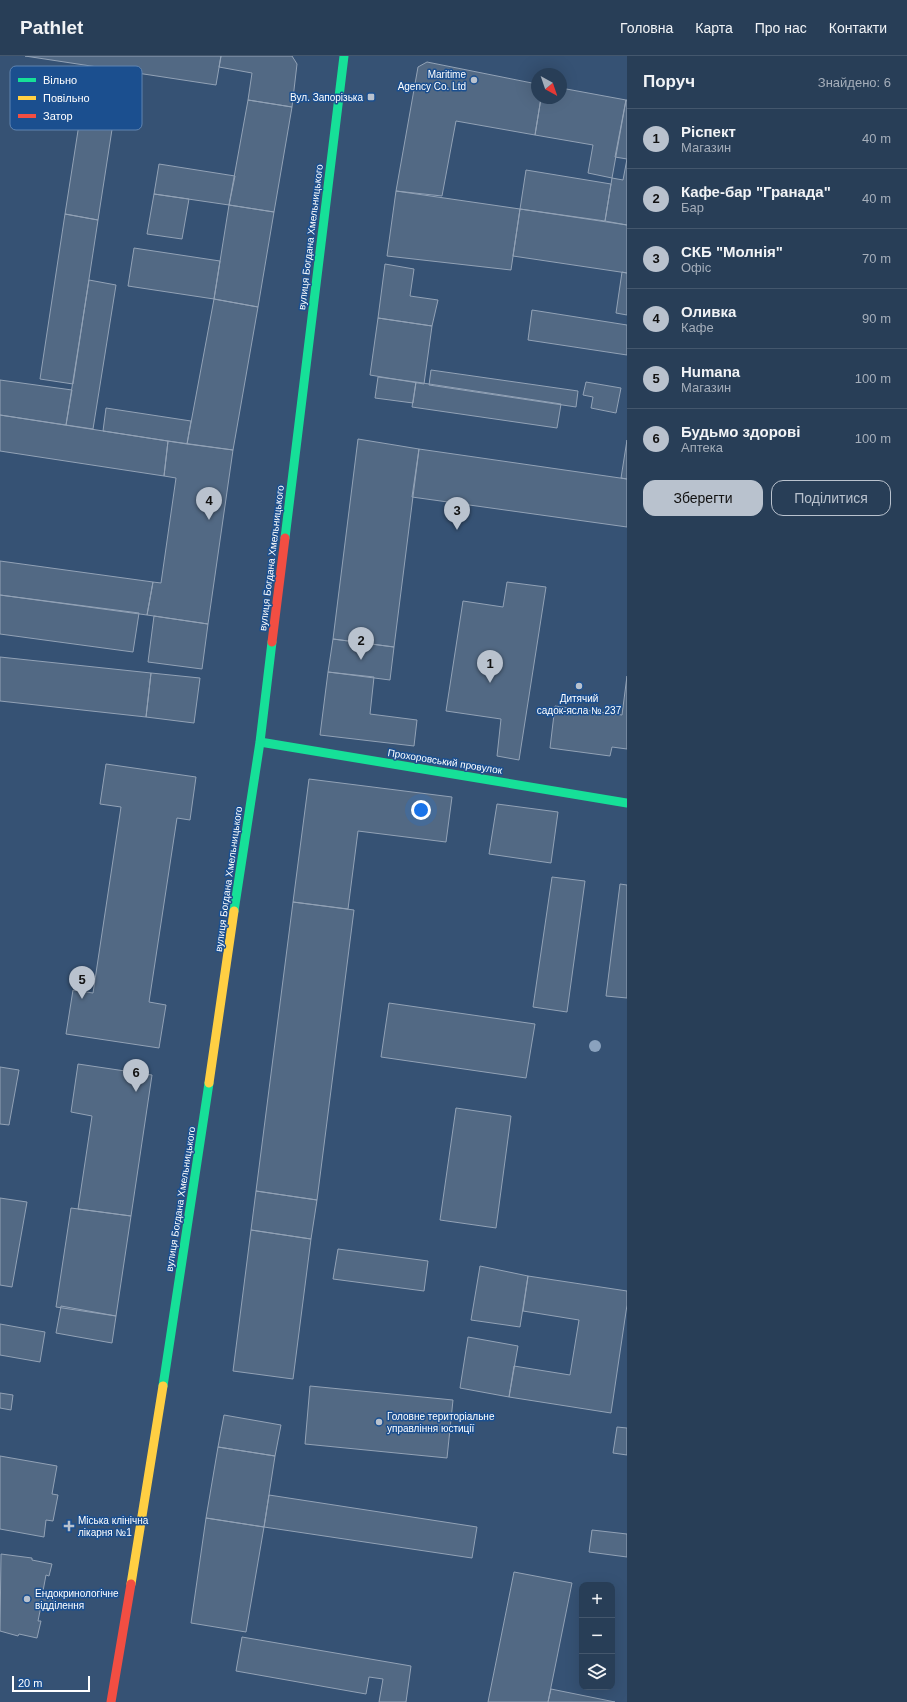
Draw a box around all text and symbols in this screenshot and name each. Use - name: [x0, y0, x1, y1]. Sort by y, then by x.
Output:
- text: Pathlet: [20, 17, 83, 38]
- text: Головна: [620, 20, 673, 36]
- text: Карта: [695, 20, 733, 36]
- text: Про нас: [755, 20, 807, 36]
- text: Контакти: [829, 20, 887, 36]
- legend: [10, 66, 142, 130]
- north arrow: [531, 68, 567, 104]
- place label: Maritime Agency Co. Ltd: [398, 69, 466, 92]
- text: Поруч: [643, 72, 695, 91]
- text: Вільно: [43, 74, 77, 86]
- marker: Maritime Agency Co. Ltd: [469, 75, 479, 85]
- text: Знайдено: 6: [818, 75, 891, 90]
- text: Повільно: [43, 92, 90, 104]
- place label: Вул. Запорізька: [290, 92, 363, 103]
- marker: Вул. Запорізька: [366, 92, 376, 102]
- text: Затор: [43, 110, 73, 122]
- text: Ріспект: [681, 123, 736, 140]
- text: 1: [652, 131, 660, 146]
- text: 40 m: [862, 131, 891, 146]
- text: Магазин: [681, 140, 731, 155]
- street label: вулиця Богдана Хмельницького: [296, 163, 325, 311]
- text: Кафе-бар "Гранада": [681, 183, 831, 200]
- text: 2: [652, 191, 660, 206]
- text: 40 m: [862, 191, 891, 206]
- text: Бар: [681, 200, 704, 215]
- text: СКБ "Молнія": [681, 243, 783, 260]
- text: 3: [652, 251, 660, 266]
- text: 70 m: [862, 251, 891, 266]
- text: Офіс: [681, 260, 711, 275]
- text: Оливка: [681, 303, 736, 320]
- text: 4: [652, 311, 660, 326]
- text: 90 m: [862, 311, 891, 326]
- text: Кафе: [681, 320, 714, 335]
- text: Humana: [681, 363, 740, 380]
- text: 5: [652, 371, 660, 386]
- text: 100 m: [855, 371, 891, 386]
- text: Магазин: [681, 380, 731, 395]
- text: Будьмо здорові: [681, 423, 800, 440]
- text: 6: [652, 431, 660, 446]
- text: 100 m: [855, 431, 891, 446]
- text: Аптека: [681, 440, 723, 455]
- button: Зберегти: [643, 480, 763, 516]
- button: Поділитися: [771, 480, 891, 516]
- street label: вулиця Богдана Хмельницького: [257, 484, 286, 632]
- pin: 4: [196, 487, 222, 520]
- pin: 3: [444, 497, 470, 530]
- pin: 2: [348, 627, 374, 660]
- pin: 1: [477, 650, 503, 683]
- marker: Дитячий садок-ясла № 237: [574, 681, 584, 691]
- place label: Дитячий садок-ясла № 237: [537, 693, 622, 716]
- street label: Прохоровський провулок: [387, 747, 504, 776]
- your location: [411, 800, 431, 820]
- street label: вулиця Богдана Хмельницького: [213, 805, 244, 952]
- pin: 5: [69, 966, 95, 999]
- pin: 6: [123, 1059, 149, 1092]
- street label: вулиця Богдана Хмельницького: [164, 1125, 197, 1272]
- place label: Головне територіальне управління юстиції: [387, 1411, 495, 1434]
- marker: Головне територіальне управління юстиції: [374, 1417, 384, 1427]
- place label: Міська клінічна лікарня №1: [78, 1515, 149, 1538]
- marker: Міська клінічна лікарня №1: [63, 1520, 75, 1532]
- map controls: [579, 1582, 615, 1690]
- button: +: [579, 1582, 615, 1618]
- place label: Ендокринологічне відділення: [35, 1588, 119, 1611]
- marker: Ендокринологічне відділення: [22, 1594, 32, 1604]
- button: −: [579, 1618, 615, 1654]
- button: layers: [579, 1654, 615, 1690]
- scale bar: [12, 1674, 90, 1693]
- text: 20 m: [18, 1677, 42, 1689]

